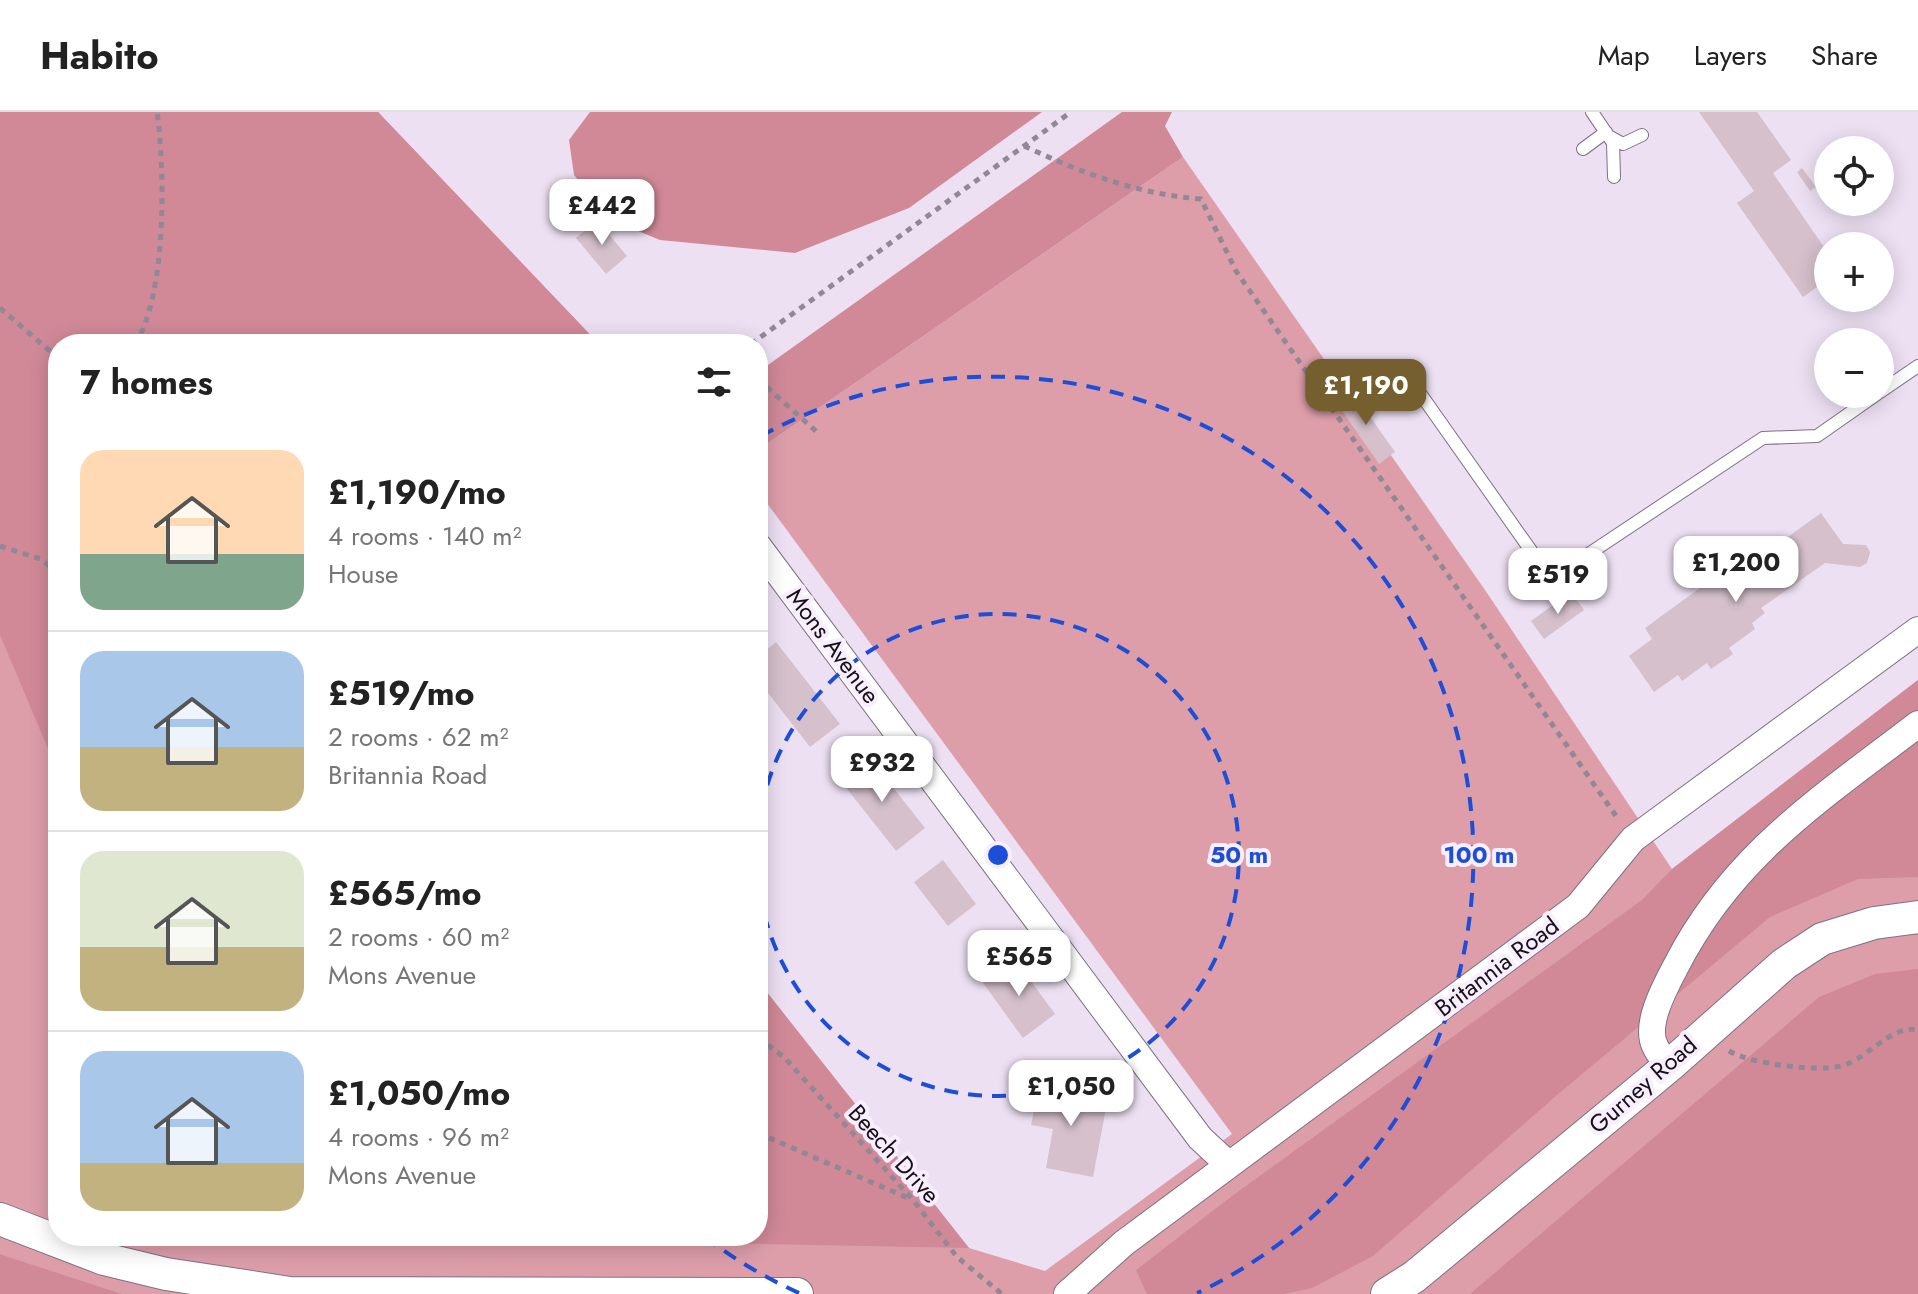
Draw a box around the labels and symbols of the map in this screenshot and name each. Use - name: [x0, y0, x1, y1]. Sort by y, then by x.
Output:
- pin: £442: [555, 179, 649, 247]
- pin: £1,190: [1301, 359, 1431, 427]
- pin: £1,200: [1671, 536, 1801, 604]
- pin: £519: [1511, 548, 1605, 616]
- street label: Mons Avenue: [778, 581, 889, 711]
- pin: £932: [835, 736, 929, 804]
- text: 50 m: [1210, 837, 1268, 872]
- text: 100 m: [1444, 837, 1514, 872]
- centre of rings: [984, 841, 1012, 869]
- street label: Britannia Road: [1427, 908, 1566, 1025]
- pin: £565: [972, 930, 1066, 998]
- street label: Gurney Road: [1581, 1028, 1705, 1142]
- pin: £1,050: [1006, 1060, 1136, 1128]
- street label: Beech Drive: [840, 1096, 948, 1211]

